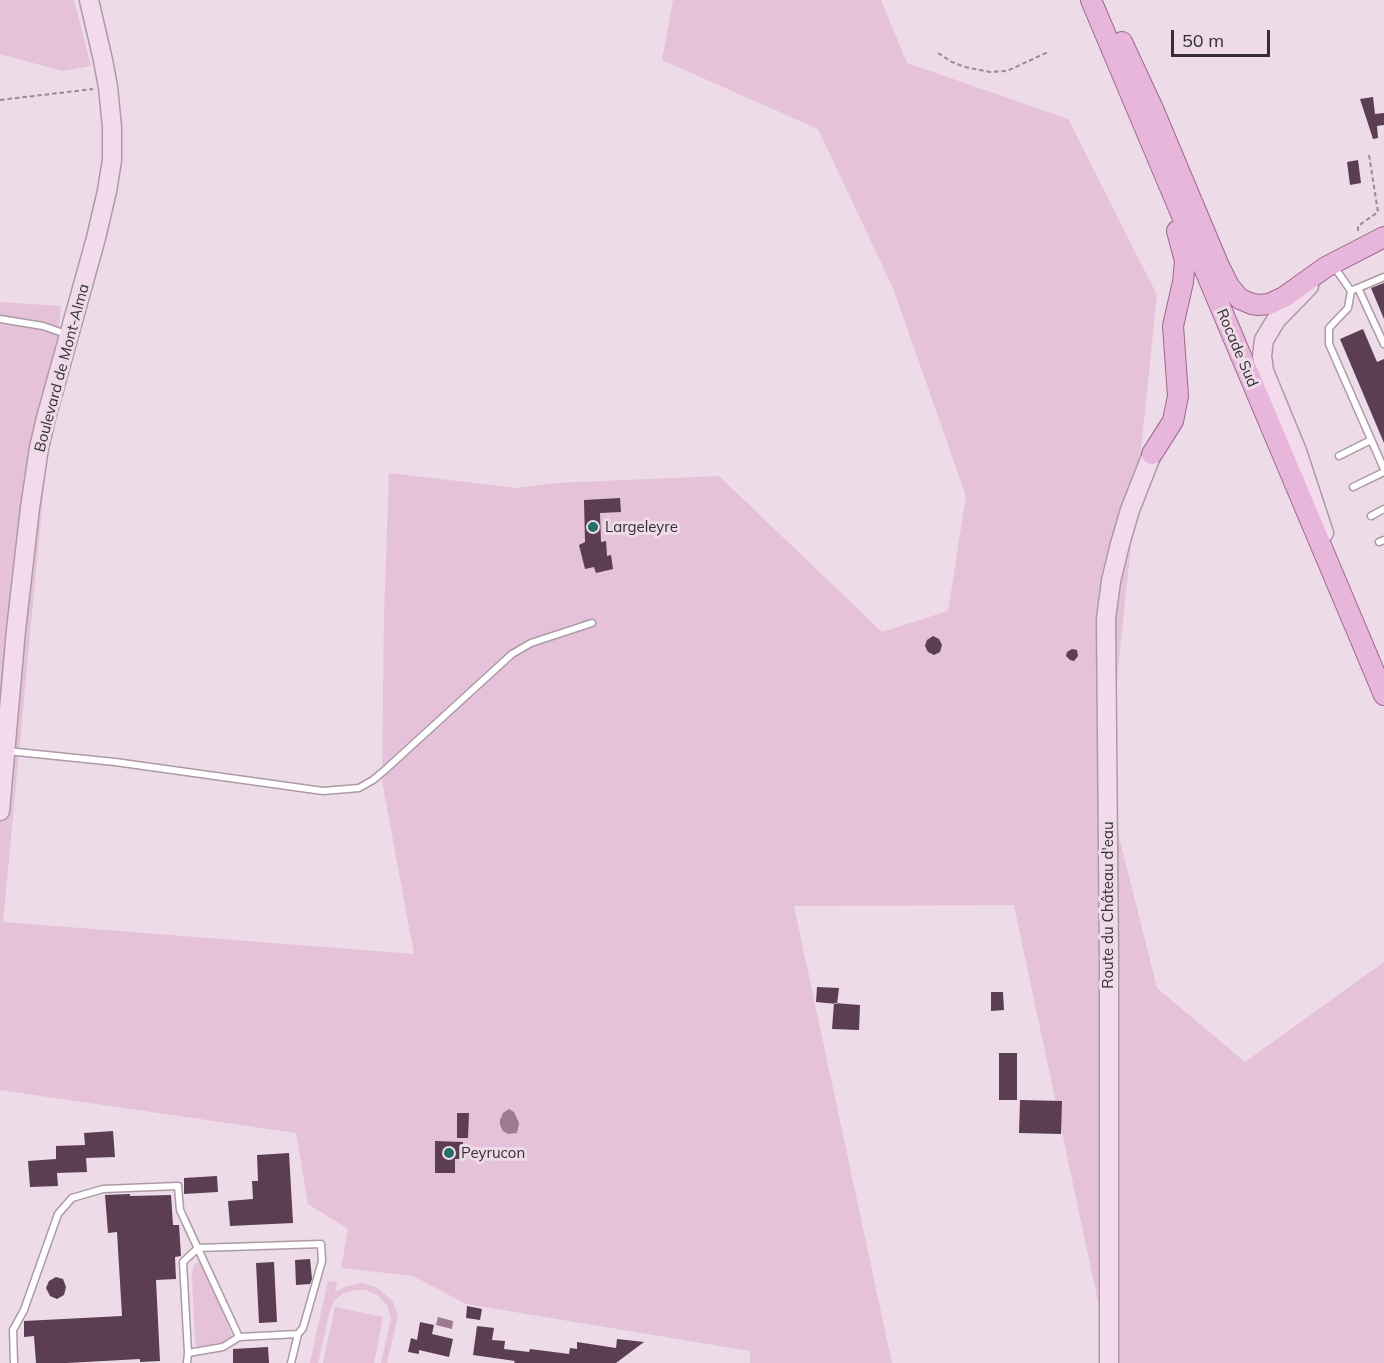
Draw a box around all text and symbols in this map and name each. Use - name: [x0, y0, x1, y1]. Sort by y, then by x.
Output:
- scale bar: [1174, 18, 1273, 56]
- text: 50 m: [1182, 29, 1224, 52]
- street label: Boulevard de Mont-Alma: [31, 282, 93, 454]
- street label: Rocade Sud: [1212, 306, 1262, 390]
- place label: Largeleyre: [605, 518, 678, 536]
- marker: Largeleyre: [586, 520, 600, 534]
- street label: Route du Château d'eau: [1099, 821, 1117, 989]
- place label: Peyrucon: [461, 1144, 525, 1162]
- marker: Peyrucon: [442, 1146, 456, 1160]

